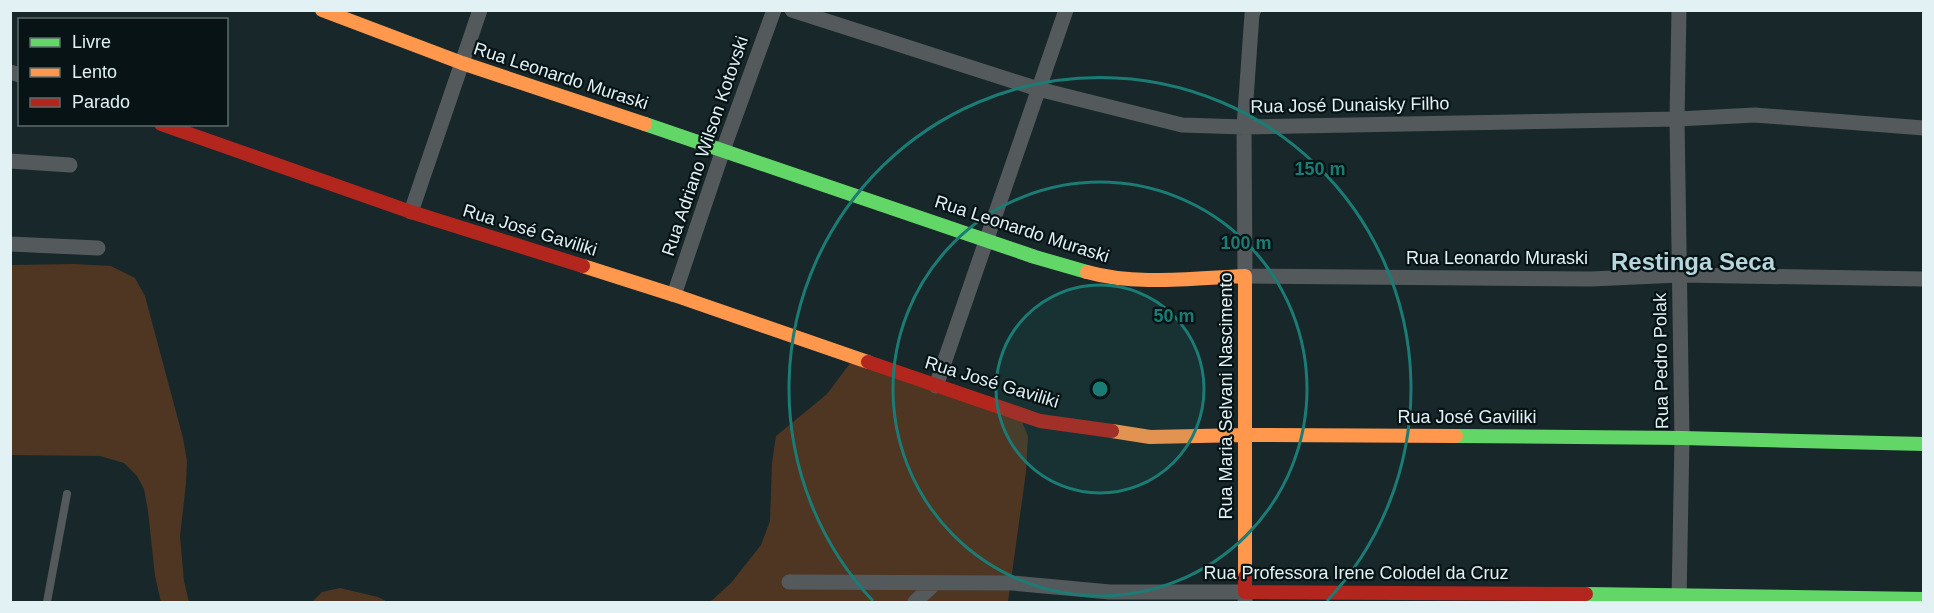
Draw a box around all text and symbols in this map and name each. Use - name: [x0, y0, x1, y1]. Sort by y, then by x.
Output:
- legend: [18, 18, 228, 126]
- text: Livre: [72, 32, 111, 52]
- street label: Rua Adriano Wilson Kotovski: [658, 33, 752, 259]
- street label: Rua Leonardo Muraski: [471, 38, 651, 114]
- text: Lento: [72, 62, 117, 82]
- text: Parado: [72, 92, 130, 112]
- street label: Rua José Dunaisky Filho: [1250, 93, 1450, 117]
- text: 150 m: [1294, 159, 1346, 179]
- street label: Rua Leonardo Muraski: [932, 191, 1112, 267]
- street label: Rua José Gaviliki: [461, 200, 599, 260]
- text: 100 m: [1220, 233, 1272, 253]
- street label: Rua Leonardo Muraski: [1406, 248, 1588, 268]
- district label: Restinga Seca: [1611, 248, 1776, 275]
- street label: Rua Maria Selvani Nascimento: [1216, 272, 1236, 520]
- street label: Rua Pedro Polak: [1650, 292, 1672, 429]
- text: 50 m: [1153, 306, 1195, 326]
- street label: Rua José Gaviliki: [923, 352, 1061, 412]
- centre of rings: [1090, 379, 1110, 399]
- street label: Rua José Gaviliki: [1397, 407, 1537, 427]
- street label: Rua Professora Irene Colodel da Cruz: [1203, 563, 1509, 583]

